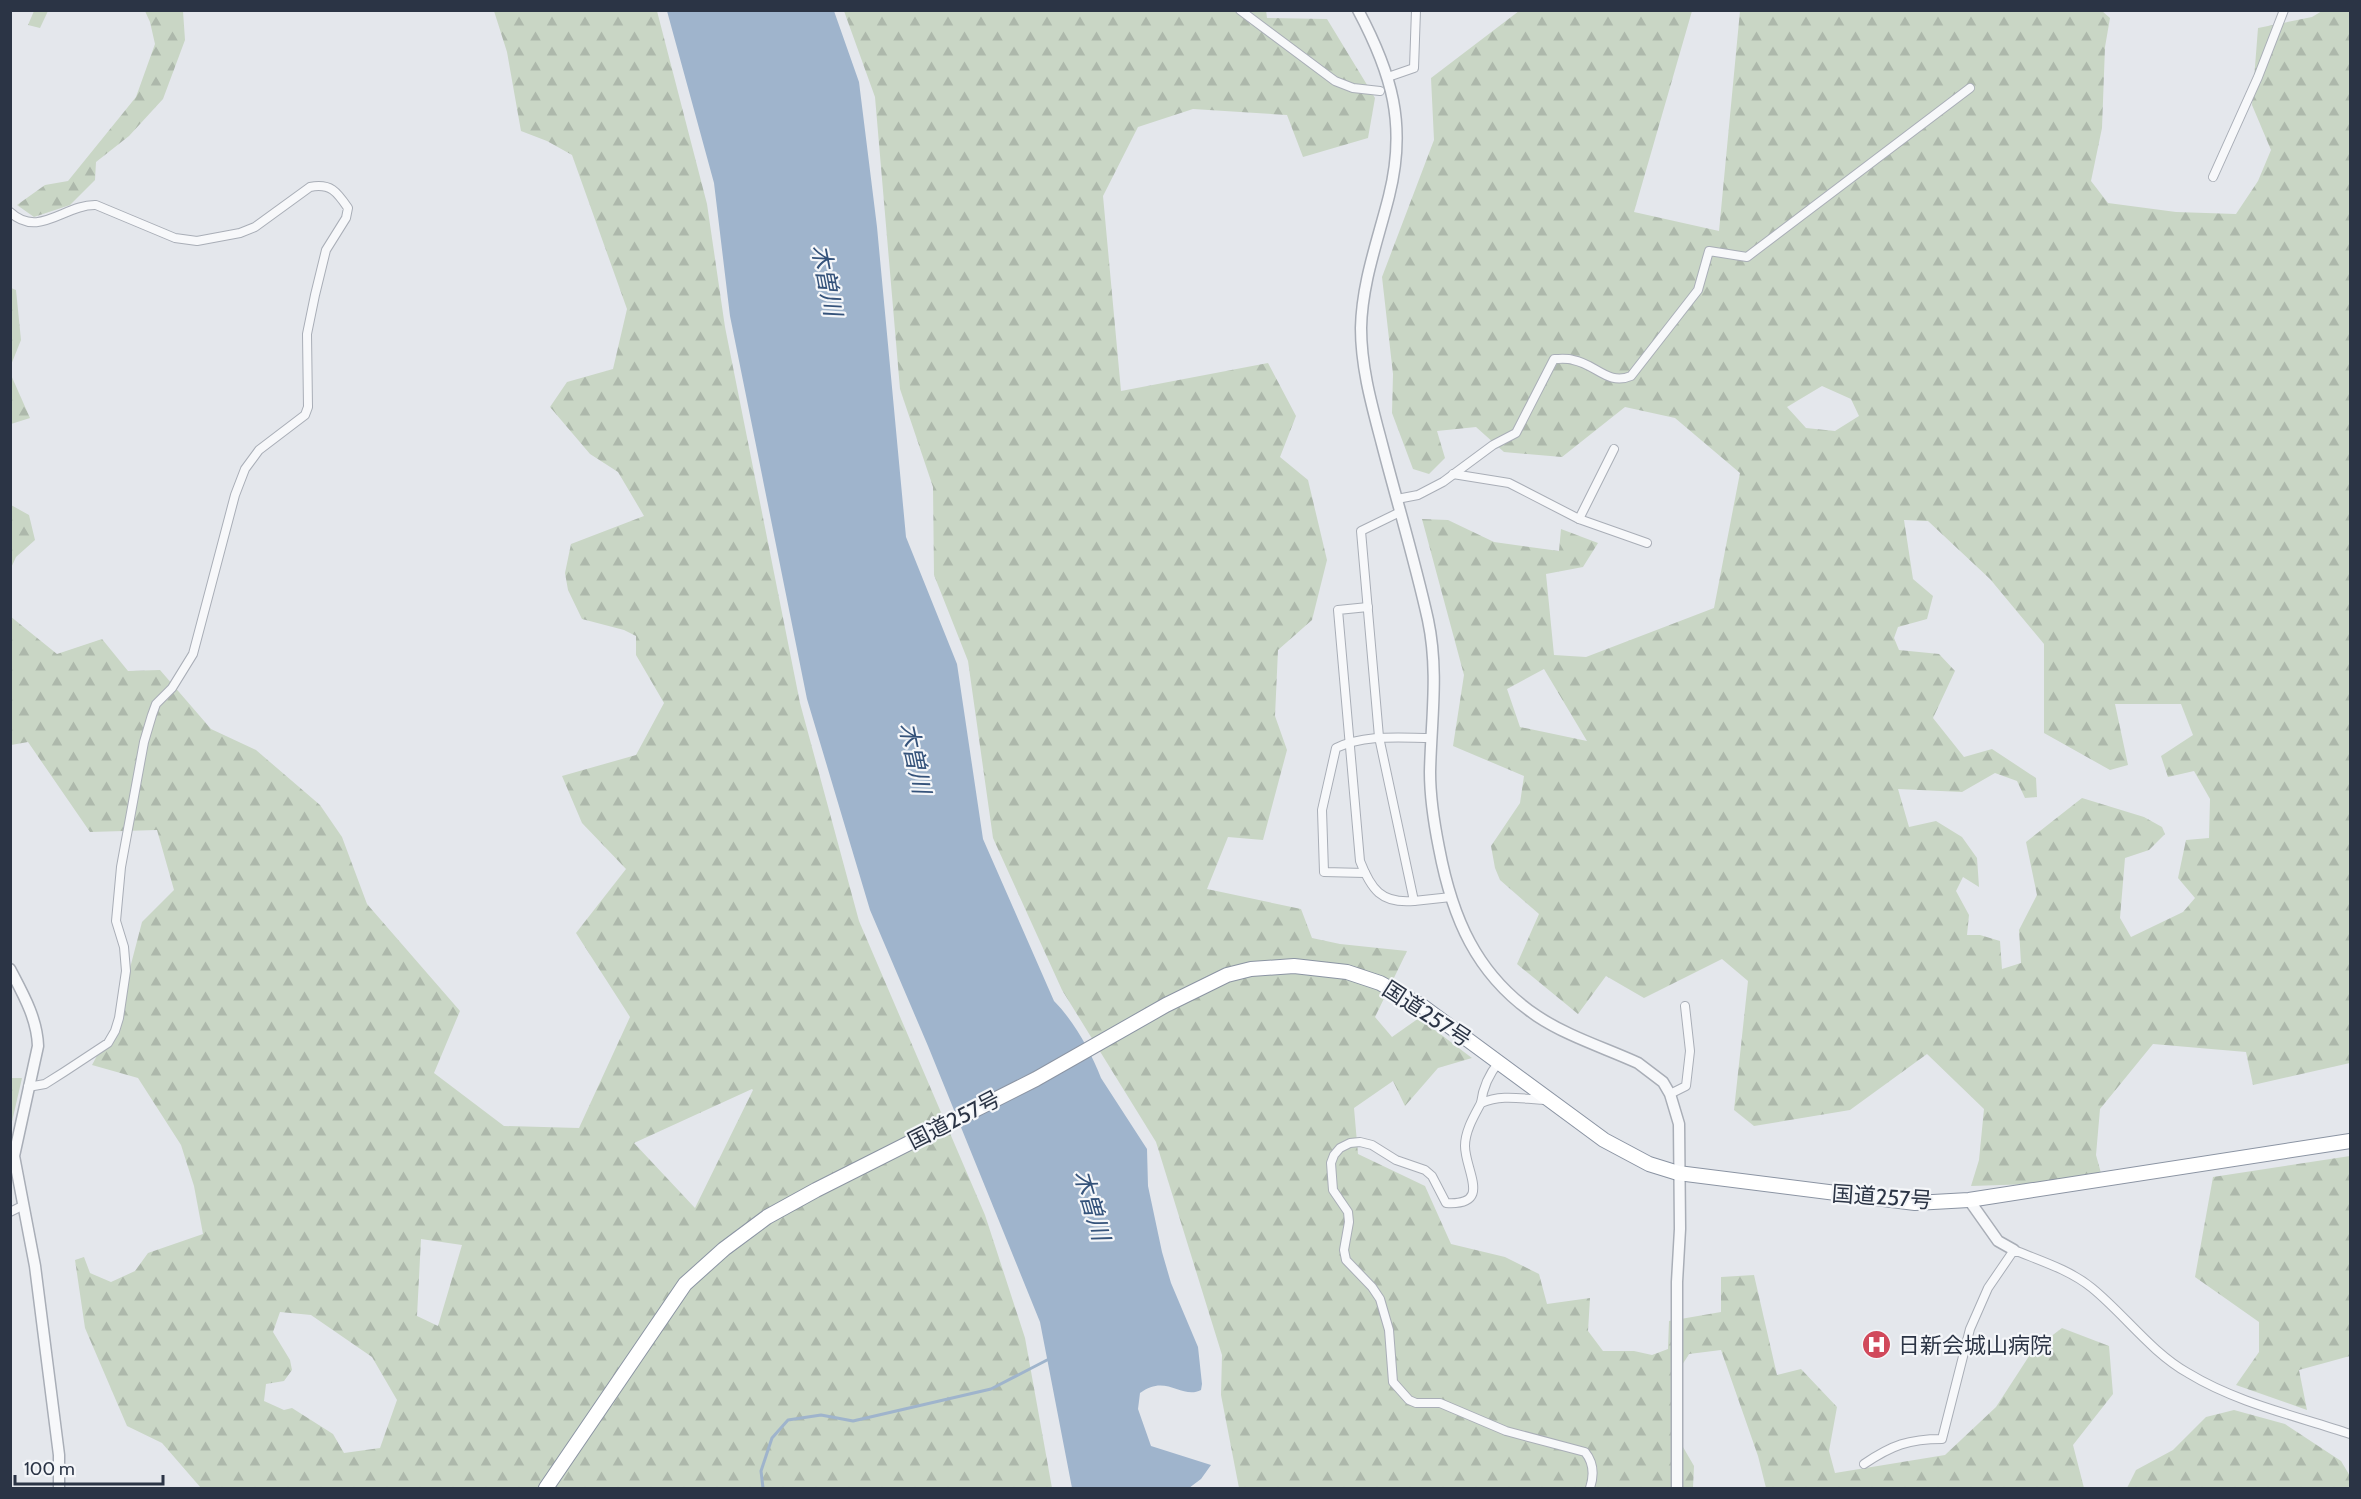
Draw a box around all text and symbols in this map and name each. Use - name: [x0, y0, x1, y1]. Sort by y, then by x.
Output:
- water label: 木曽川: [806, 242, 849, 321]
- water label: 木曽川: [893, 720, 937, 799]
- street label: 国道257号: [1378, 975, 1476, 1053]
- street label: 国道257号: [903, 1085, 1005, 1155]
- water label: 木曽川: [1068, 1166, 1117, 1246]
- street label: 国道257号: [1831, 1180, 1933, 1214]
- hospital icon: 日新会城山病院: [1861, 1329, 1893, 1361]
- place label: 日新会城山病院: [1898, 1332, 2052, 1359]
- scale bar: [15, 1448, 164, 1486]
- text: 100 m: [24, 1458, 75, 1480]

